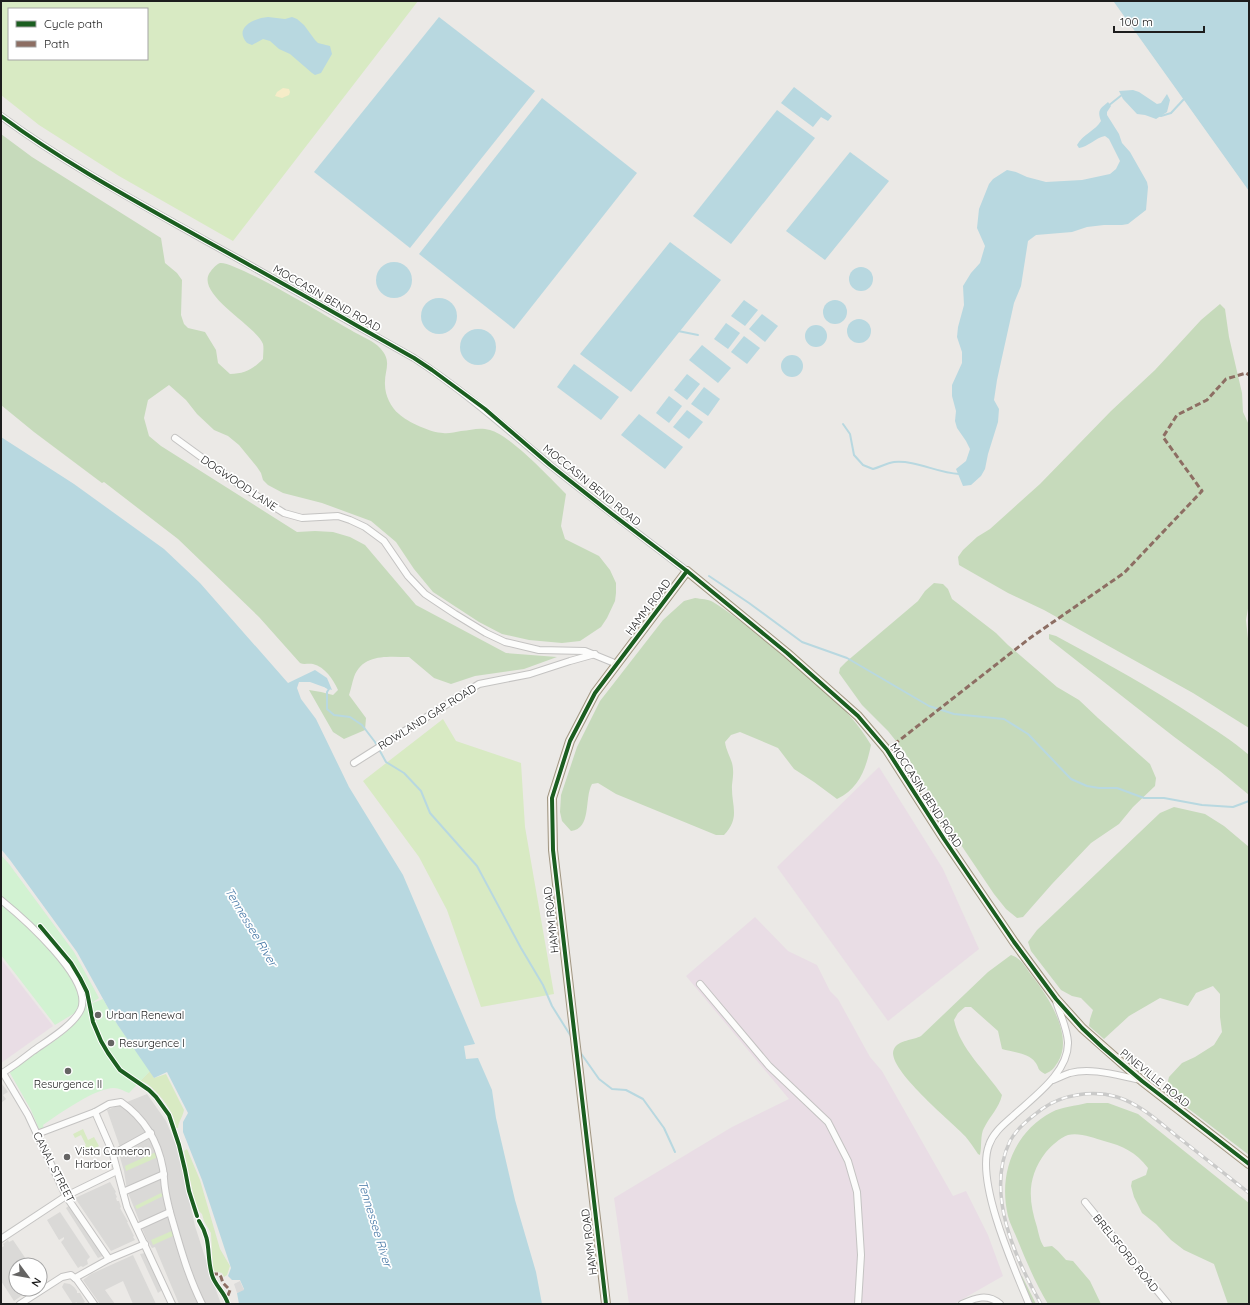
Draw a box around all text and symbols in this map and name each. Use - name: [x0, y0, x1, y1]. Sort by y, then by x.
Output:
- legend: [8, 8, 148, 60]
- scale bar: [1114, 8, 1204, 34]
- text: 100 m: [1120, 14, 1153, 29]
- text: Cycle path: [44, 16, 103, 31]
- text: Path: [44, 36, 69, 51]
- street label: MOCCASIN BEND ROAD: [271, 261, 383, 335]
- street label: MOCCASIN BEND ROAD: [540, 441, 644, 529]
- street label: DOGWOOD LANE: [198, 452, 280, 514]
- street label: HAMM ROAD: [622, 576, 674, 638]
- street label: ROWLAND GAP ROAD: [375, 681, 479, 753]
- street label: MOCCASIN BEND ROAD: [887, 740, 965, 850]
- water label: Tennessee River: [222, 884, 282, 970]
- street label: HAMM ROAD: [541, 886, 561, 954]
- place label: Urban Renewal: [106, 1008, 184, 1022]
- marker: Urban Renewal: [93, 1010, 103, 1020]
- place label: Resurgence I: [119, 1036, 185, 1050]
- marker: Resurgence I: [106, 1038, 116, 1048]
- street label: PINEVILLE ROAD: [1117, 1046, 1193, 1110]
- marker: Resurgence II: [63, 1066, 73, 1076]
- place label: Resurgence II: [34, 1077, 102, 1091]
- street label: CANAL STREET: [30, 1129, 78, 1205]
- place label: Vista Cameron Harbor: [75, 1144, 150, 1171]
- marker: Vista Cameron Harbor: [62, 1152, 72, 1162]
- water label: Tennessee River: [355, 1179, 396, 1270]
- street label: HAMM ROAD: [578, 1208, 600, 1276]
- street label: BRELSFORD ROAD: [1090, 1211, 1162, 1295]
- north arrow: [8, 1257, 48, 1297]
- text: N: [28, 1275, 45, 1289]

